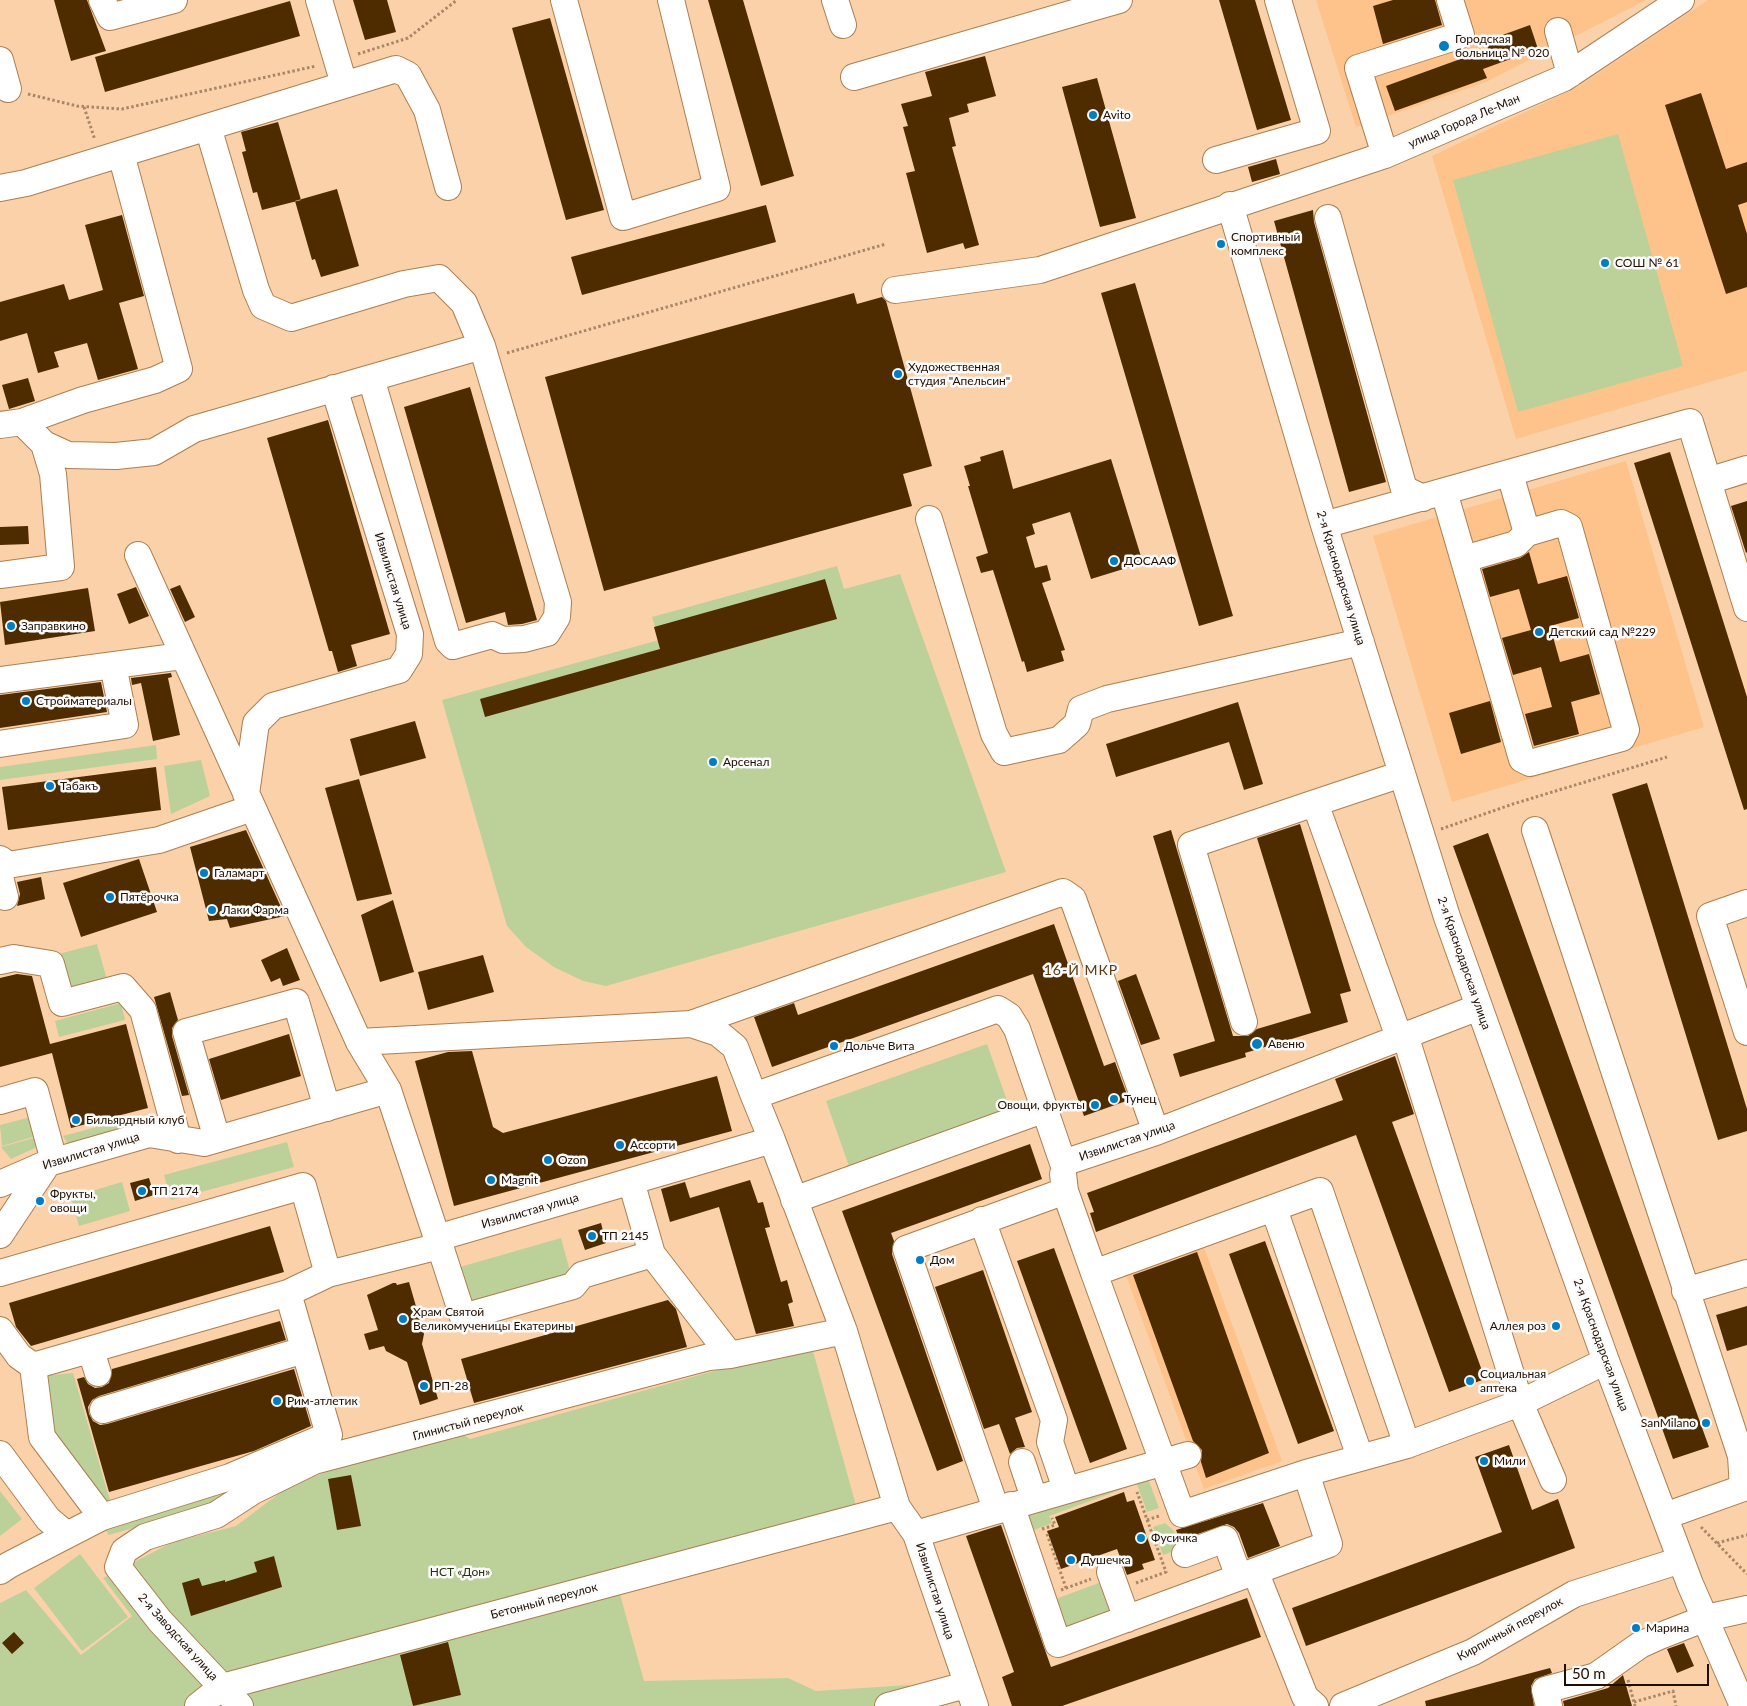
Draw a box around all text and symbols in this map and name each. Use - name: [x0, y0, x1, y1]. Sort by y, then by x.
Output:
- place label: Городская больница № 020: [1455, 32, 1549, 60]
- marker: Городская больница № 020: [1437, 39, 1451, 53]
- street label: улица Города Ле-Ман: [1406, 91, 1522, 151]
- place label: Avito: [1103, 108, 1131, 122]
- marker: Avito: [1087, 109, 1099, 121]
- place label: Спортивный комплекс: [1231, 230, 1300, 258]
- marker: Спортивный комплекс: [1215, 238, 1227, 250]
- place label: СОШ № 61: [1615, 256, 1679, 270]
- marker: СОШ № 61: [1599, 257, 1611, 269]
- place label: Художественная студия "Апельсин": [908, 360, 1010, 388]
- marker: Художественная студия "Апельсин": [892, 368, 904, 380]
- street label: 2-я Краснодарская улица: [1314, 509, 1368, 647]
- street label: Извилистая улица: [371, 531, 415, 631]
- place label: ДОСААФ: [1124, 554, 1176, 568]
- marker: ДОСААФ: [1108, 555, 1120, 567]
- place label: Заправкино: [21, 619, 86, 633]
- marker: Заправкино: [5, 620, 17, 632]
- place label: Детский сад №229: [1549, 625, 1656, 639]
- marker: Детский сад №229: [1533, 626, 1545, 638]
- place label: Стройматериалы: [36, 694, 132, 708]
- marker: Стройматериалы: [20, 695, 32, 707]
- place label: Арсенал: [723, 755, 769, 769]
- marker: Арсенал: [707, 756, 719, 768]
- place label: Табакъ: [60, 779, 98, 793]
- marker: Табакъ: [44, 780, 56, 792]
- place label: Галамарт: [214, 866, 265, 880]
- marker: Галамарт: [198, 867, 210, 879]
- place label: Пятёрочка: [120, 890, 179, 904]
- marker: Пятёрочка: [104, 891, 116, 903]
- street label: 2-я Краснодарская улица: [1434, 895, 1494, 1031]
- place label: Лаки Фарма: [222, 903, 289, 917]
- marker: Лаки Фарма: [206, 904, 218, 916]
- district label: 16-Й МКР: [1043, 962, 1119, 978]
- marker: Авеню: [1250, 1037, 1264, 1051]
- place label: Авеню: [1268, 1037, 1305, 1051]
- place label: Дольче Вита: [844, 1039, 914, 1053]
- marker: Дольче Вита: [828, 1040, 840, 1052]
- place label: Тунец: [1124, 1092, 1157, 1106]
- marker: Тунец: [1108, 1093, 1120, 1105]
- place label: Овощи, фрукты: [998, 1098, 1085, 1112]
- marker: Овощи, фрукты: [1089, 1099, 1101, 1111]
- place label: Бильярдный клуб: [86, 1113, 185, 1127]
- marker: Бильярдный клуб: [70, 1114, 82, 1126]
- street label: Извилистая улица: [1077, 1118, 1177, 1164]
- street label: Извилистая улица: [41, 1129, 141, 1173]
- place label: Ассорти: [630, 1138, 676, 1152]
- marker: Ассорти: [614, 1139, 626, 1151]
- place label: Ozon: [558, 1153, 586, 1167]
- marker: Ozon: [542, 1154, 554, 1166]
- place label: Magnit: [501, 1173, 538, 1187]
- marker: Magnit: [485, 1174, 497, 1186]
- place label: ТП 2174: [152, 1184, 199, 1198]
- marker: ТП 2174: [136, 1185, 148, 1197]
- place label: Фрукты, овощи: [50, 1187, 96, 1215]
- street label: Извилистая улица: [480, 1190, 580, 1232]
- marker: Фрукты, овощи: [34, 1195, 46, 1207]
- place label: ТП 2145: [602, 1229, 649, 1243]
- marker: ТП 2145: [586, 1230, 598, 1242]
- place label: Дом: [930, 1253, 954, 1267]
- marker: Дом: [914, 1254, 926, 1266]
- street label: 2-я Краснодарская улица: [1570, 1277, 1632, 1413]
- place label: Храм Святой Великомученицы Екатерины: [413, 1305, 573, 1333]
- marker: Храм Святой Великомученицы Екатерины: [397, 1313, 409, 1325]
- place label: Аллея роз: [1490, 1319, 1546, 1333]
- marker: Аллея роз: [1550, 1320, 1562, 1332]
- place label: Социальная аптека: [1480, 1367, 1546, 1395]
- marker: Социальная аптека: [1464, 1375, 1476, 1387]
- place label: РП-28: [434, 1379, 468, 1393]
- marker: РП-28: [418, 1380, 430, 1392]
- place label: Рим-атлетик: [287, 1394, 358, 1408]
- marker: Рим-атлетик: [271, 1395, 283, 1407]
- street label: Глинистый переулок: [411, 1400, 525, 1444]
- place label: SanMilano: [1641, 1416, 1696, 1430]
- marker: SanMilano: [1700, 1417, 1712, 1429]
- place label: Мили: [1494, 1454, 1526, 1468]
- marker: Мили: [1478, 1455, 1490, 1467]
- place label: Фусичка: [1151, 1531, 1197, 1545]
- marker: Фусичка: [1135, 1532, 1147, 1544]
- street label: Извилистая улица: [913, 1541, 957, 1641]
- place label: Душечка: [1081, 1553, 1131, 1567]
- marker: Душечка: [1065, 1554, 1077, 1566]
- park label: НСТ «Дон»: [430, 1565, 490, 1579]
- street label: Бетонный переулок: [489, 1580, 599, 1622]
- street label: 2-я Заводская улица: [135, 1590, 221, 1684]
- street label: Кирпичный переулок: [1455, 1594, 1565, 1664]
- place label: Марина: [1646, 1621, 1689, 1635]
- marker: Марина: [1630, 1622, 1642, 1634]
- scale bar: [1567, 1654, 1712, 1686]
- text: 50 m: [1572, 1664, 1606, 1682]

